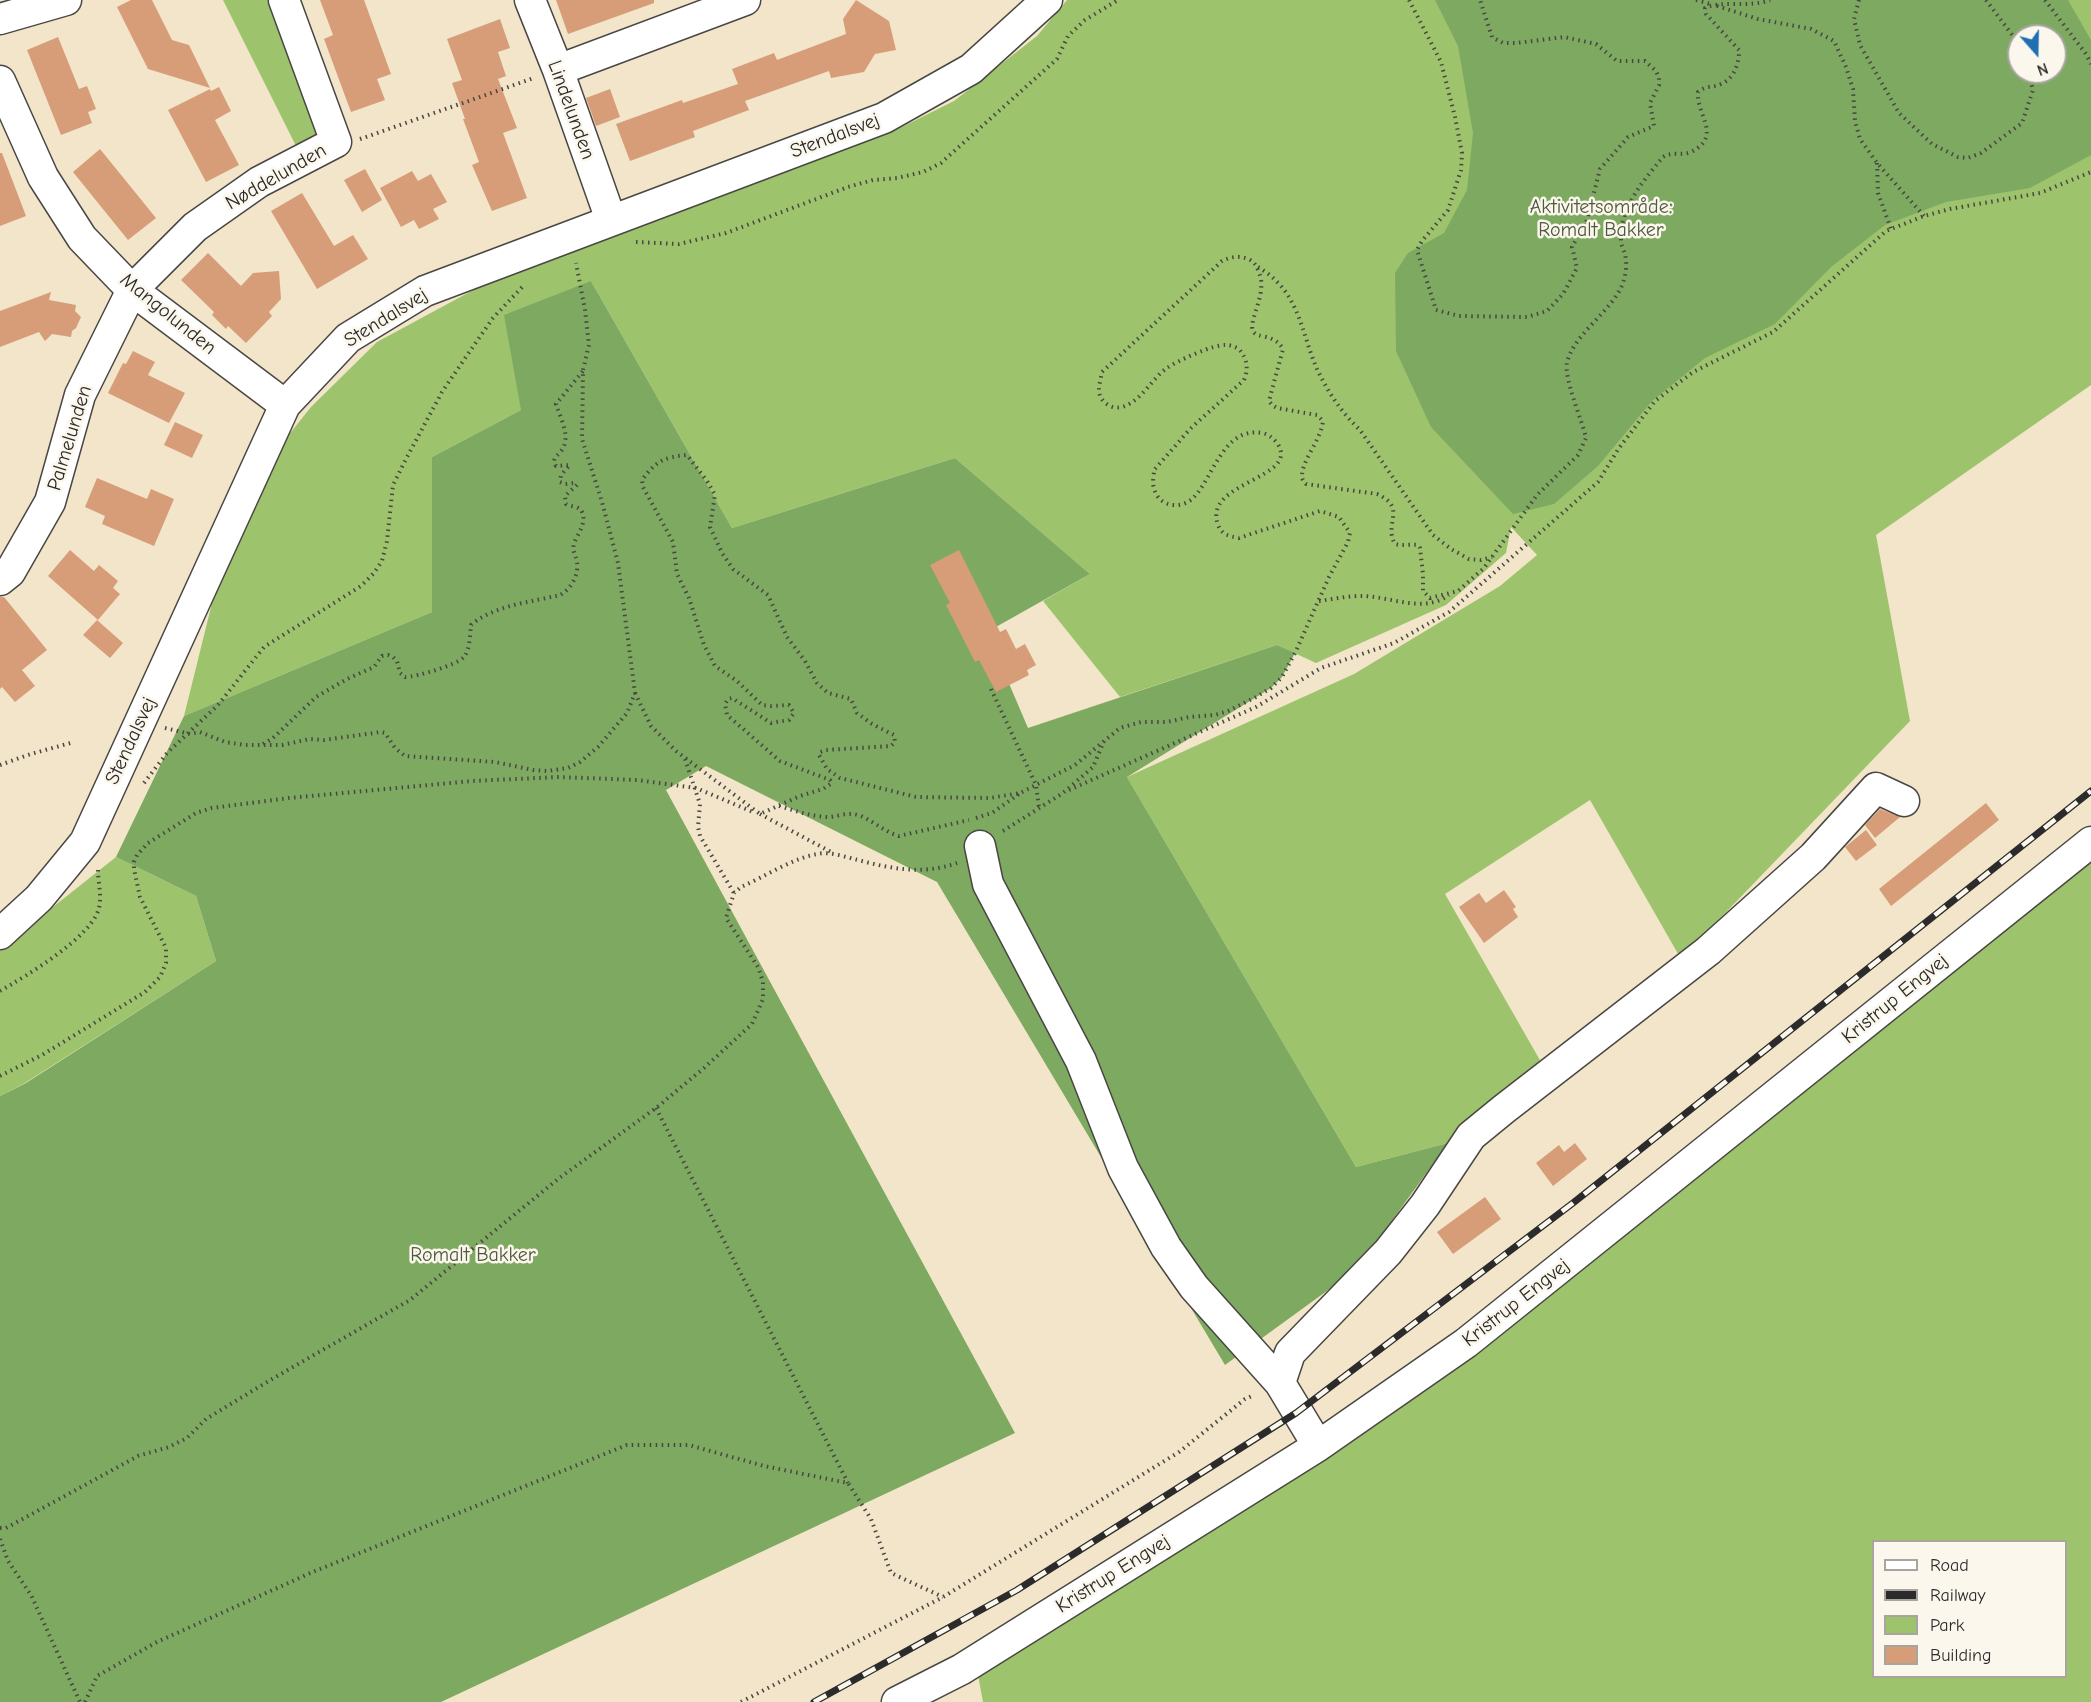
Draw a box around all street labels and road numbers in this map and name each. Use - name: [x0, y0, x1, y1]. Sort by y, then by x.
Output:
- street label: Lindelunden: [542, 57, 600, 163]
- street label: Stendalsvej: [787, 108, 883, 164]
- street label: Nøddelunden: [221, 139, 331, 215]
- street label: Mangolunden: [115, 268, 221, 360]
- street label: Stendalsvej: [340, 283, 432, 353]
- street label: Palmelunden: [43, 382, 97, 494]
- street label: Stendalsvej: [100, 694, 162, 788]
- street label: Kristrup Engvej: [1837, 949, 1953, 1049]
- street label: Kristrup Engvej: [1458, 1254, 1574, 1352]
- street label: Kristrup Engvej: [1052, 1529, 1174, 1619]

